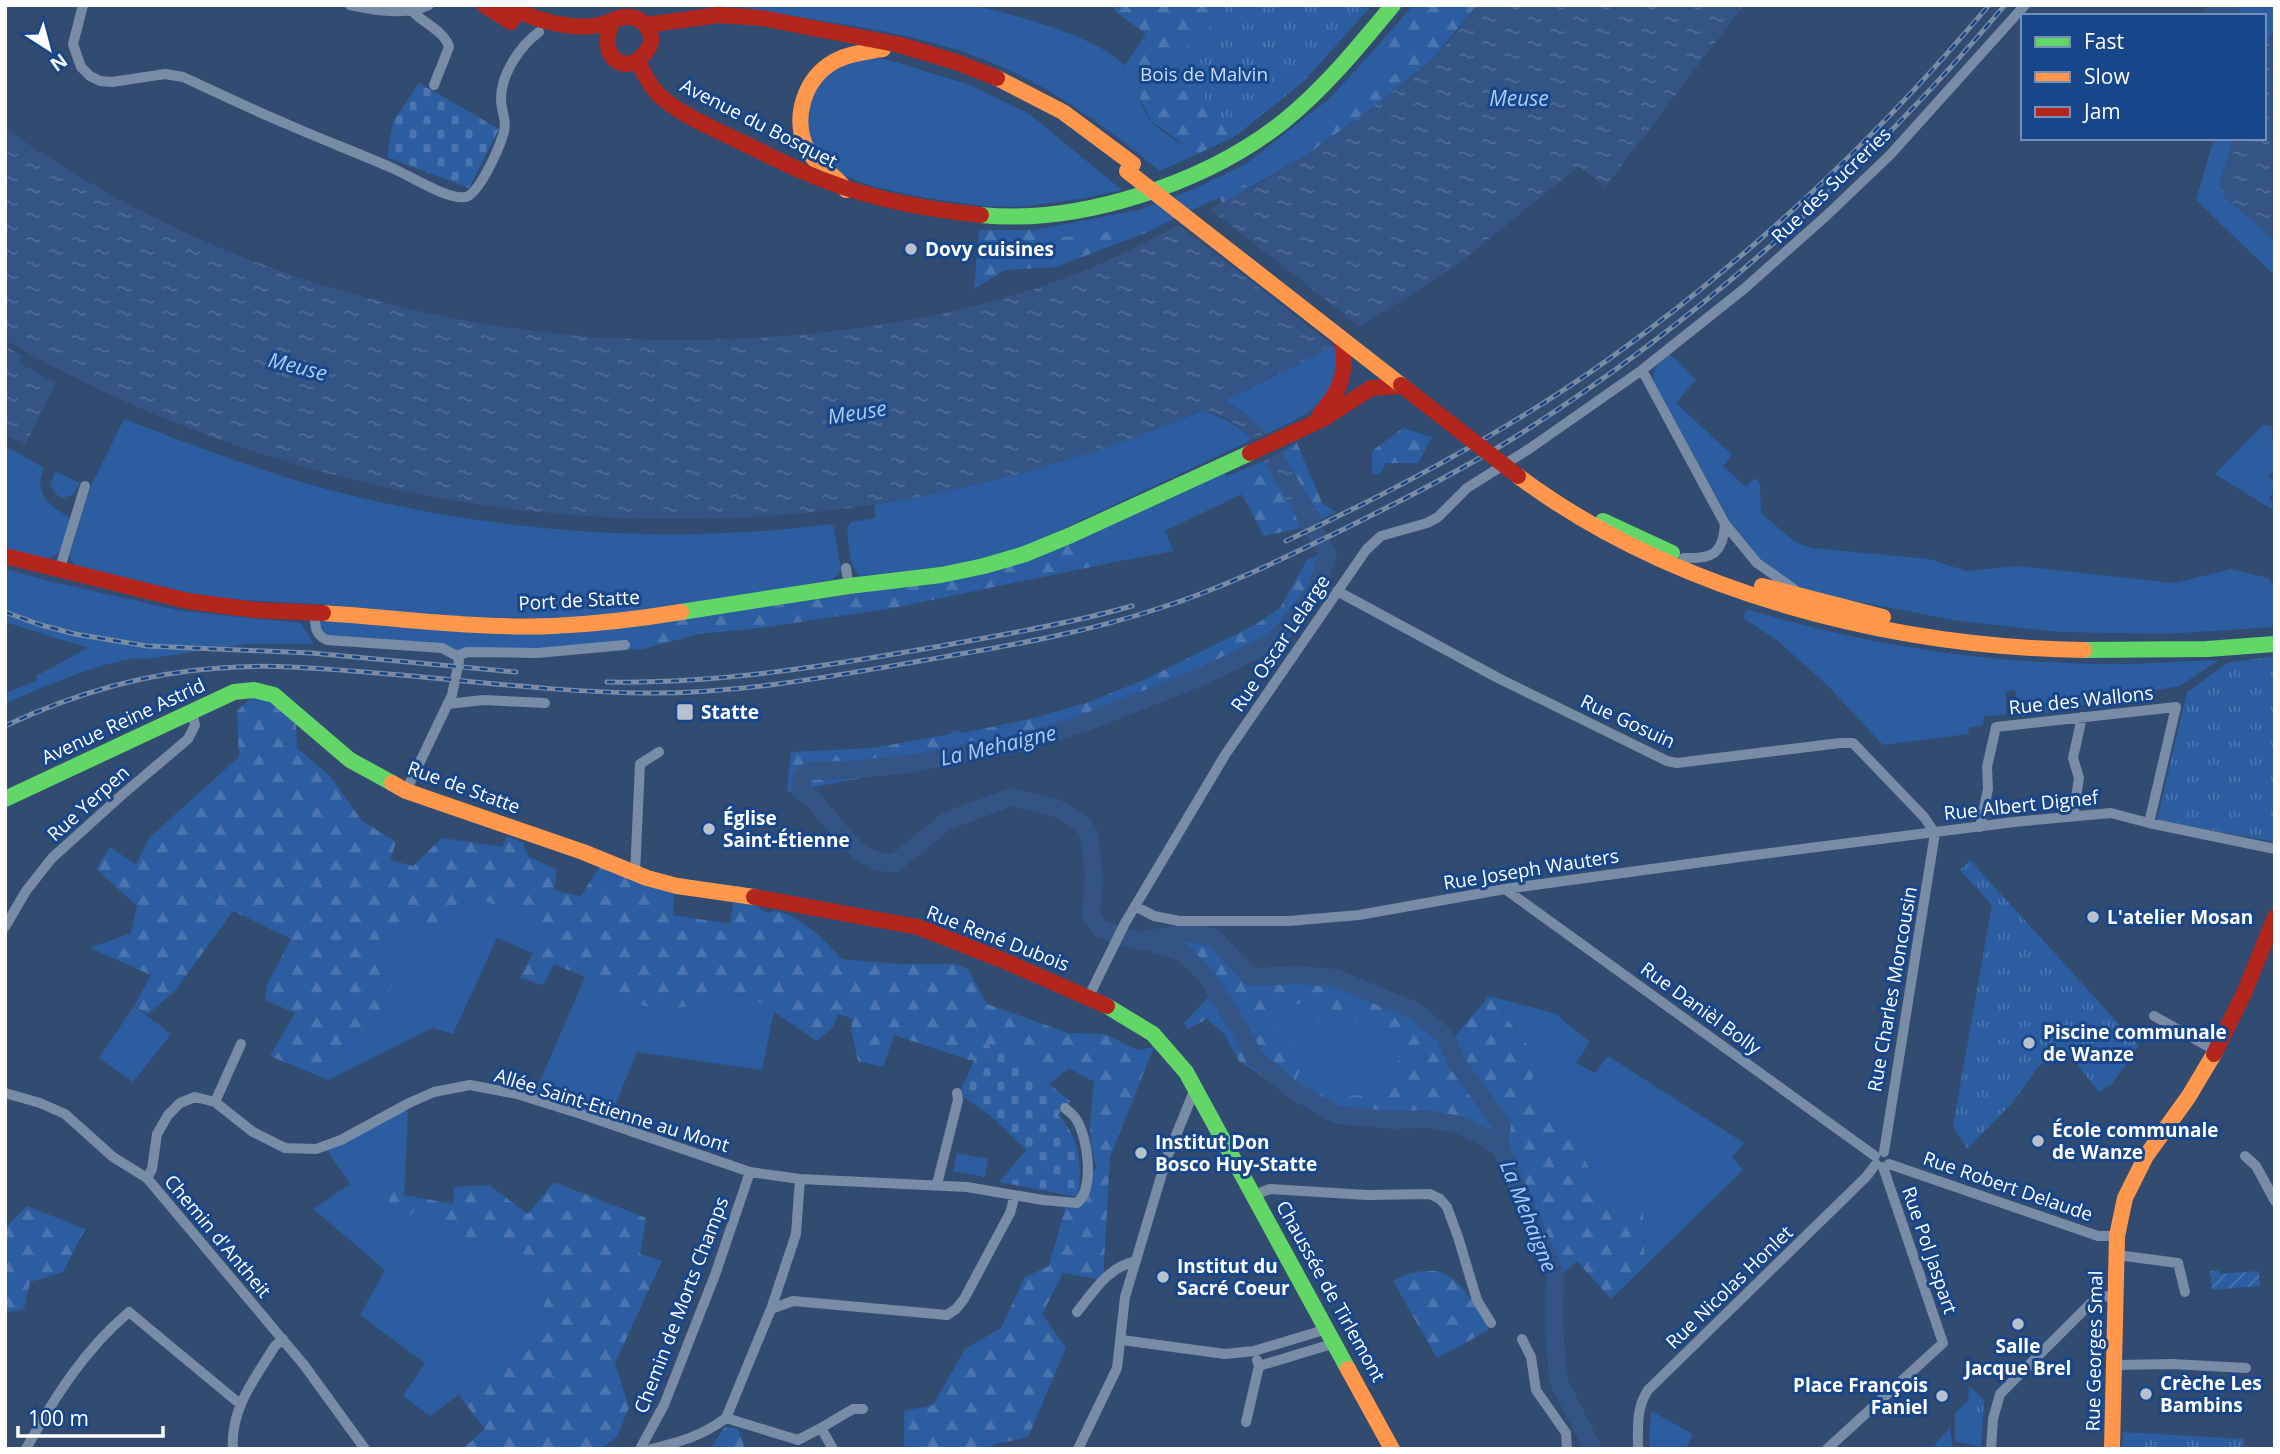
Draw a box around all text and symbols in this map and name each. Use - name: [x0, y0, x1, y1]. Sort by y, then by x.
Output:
- north arrow: [14, 14, 84, 84]
- legend: [2021, 14, 2266, 140]
- text: Fast: [2084, 27, 2124, 55]
- text: N: [45, 48, 73, 78]
- park label: Bois de Malvin: [1140, 61, 1268, 87]
- text: Slow: [2084, 62, 2130, 90]
- street label: Avenue du Bosquet: [676, 72, 842, 174]
- water label: Meuse: [1489, 84, 1549, 112]
- text: Jam: [2082, 97, 2121, 125]
- street label: Rue des Sucreries: [1765, 121, 1897, 249]
- place label: Dovy cuisines: [925, 236, 1054, 262]
- marker: Dovy cuisines: [903, 241, 919, 257]
- water label: Meuse: [266, 345, 330, 387]
- water label: Meuse: [825, 394, 889, 430]
- street label: Rue Oscar Lelarge: [1225, 569, 1335, 717]
- street label: Port de Statte: [518, 584, 640, 616]
- street label: Avenue Reine Astrid: [37, 672, 209, 770]
- street label: Rue des Wallons: [2007, 679, 2155, 721]
- street label: Rue Gosuin: [1577, 688, 1679, 754]
- place label: Statte: [701, 699, 759, 725]
- marker: Statte: [675, 702, 695, 722]
- water label: La Mehaigne: [937, 718, 1059, 772]
- street label: Rue de Statte: [404, 755, 524, 819]
- street label: Rue Yerpen: [41, 759, 135, 847]
- street label: Rue Albert Dignef: [1942, 784, 2101, 826]
- place label: Église Saint-Étienne: [723, 805, 850, 853]
- marker: Église Saint-Étienne: [701, 821, 717, 837]
- street label: Rue Joseph Wauters: [1441, 842, 1621, 896]
- street label: Rue Charles Moncousin: [1861, 884, 1923, 1094]
- street label: Rue René Dubois: [923, 899, 1073, 977]
- place label: L'atelier Mosan: [2107, 904, 2253, 930]
- marker: L'atelier Mosan: [2085, 909, 2101, 925]
- street label: Rue Danièl Bolly: [1636, 955, 1767, 1061]
- place label: Piscine communale de Wanze: [2043, 1019, 2227, 1067]
- marker: Piscine communale de Wanze: [2021, 1035, 2037, 1051]
- street label: Allée Saint-Etienne au Mont: [492, 1062, 733, 1158]
- place label: École communale de Wanze: [2052, 1117, 2218, 1165]
- place label: Institut Don Bosco Huy-Statte: [1155, 1129, 1317, 1177]
- marker: École communale de Wanze: [2030, 1133, 2046, 1149]
- marker: Institut Don Bosco Huy-Statte: [1133, 1145, 1149, 1161]
- street label: Rue Robert Delaude: [1920, 1145, 2096, 1227]
- water label: La Mehaigne: [1494, 1156, 1564, 1276]
- street label: Chemin d'Antheit: [159, 1169, 277, 1303]
- street label: Rue Pol Jaspart: [1896, 1183, 1964, 1317]
- street label: Chemin de Morts Champs: [628, 1193, 734, 1417]
- street label: Chaussée de Tirlemont: [1270, 1196, 1392, 1386]
- street label: Rue Nicolas Honlet: [1660, 1219, 1798, 1354]
- place label: Institut du Sacré Coeur: [1177, 1253, 1290, 1301]
- marker: Institut du Sacré Coeur: [1155, 1269, 1171, 1285]
- street label: Rue Georges Smal: [2080, 1270, 2108, 1432]
- marker: Salle Jacque Brel: [2010, 1316, 2026, 1332]
- place label: Salle Jacque Brel: [1963, 1333, 2071, 1381]
- place label: Crèche Les Bambins: [2160, 1370, 2262, 1418]
- place label: Place François Faniel: [1793, 1372, 1928, 1420]
- marker: Crèche Les Bambins: [2138, 1386, 2154, 1402]
- marker: Place François Faniel: [1934, 1388, 1950, 1404]
- scale bar: [18, 1394, 163, 1438]
- text: 100 m: [28, 1404, 89, 1432]

